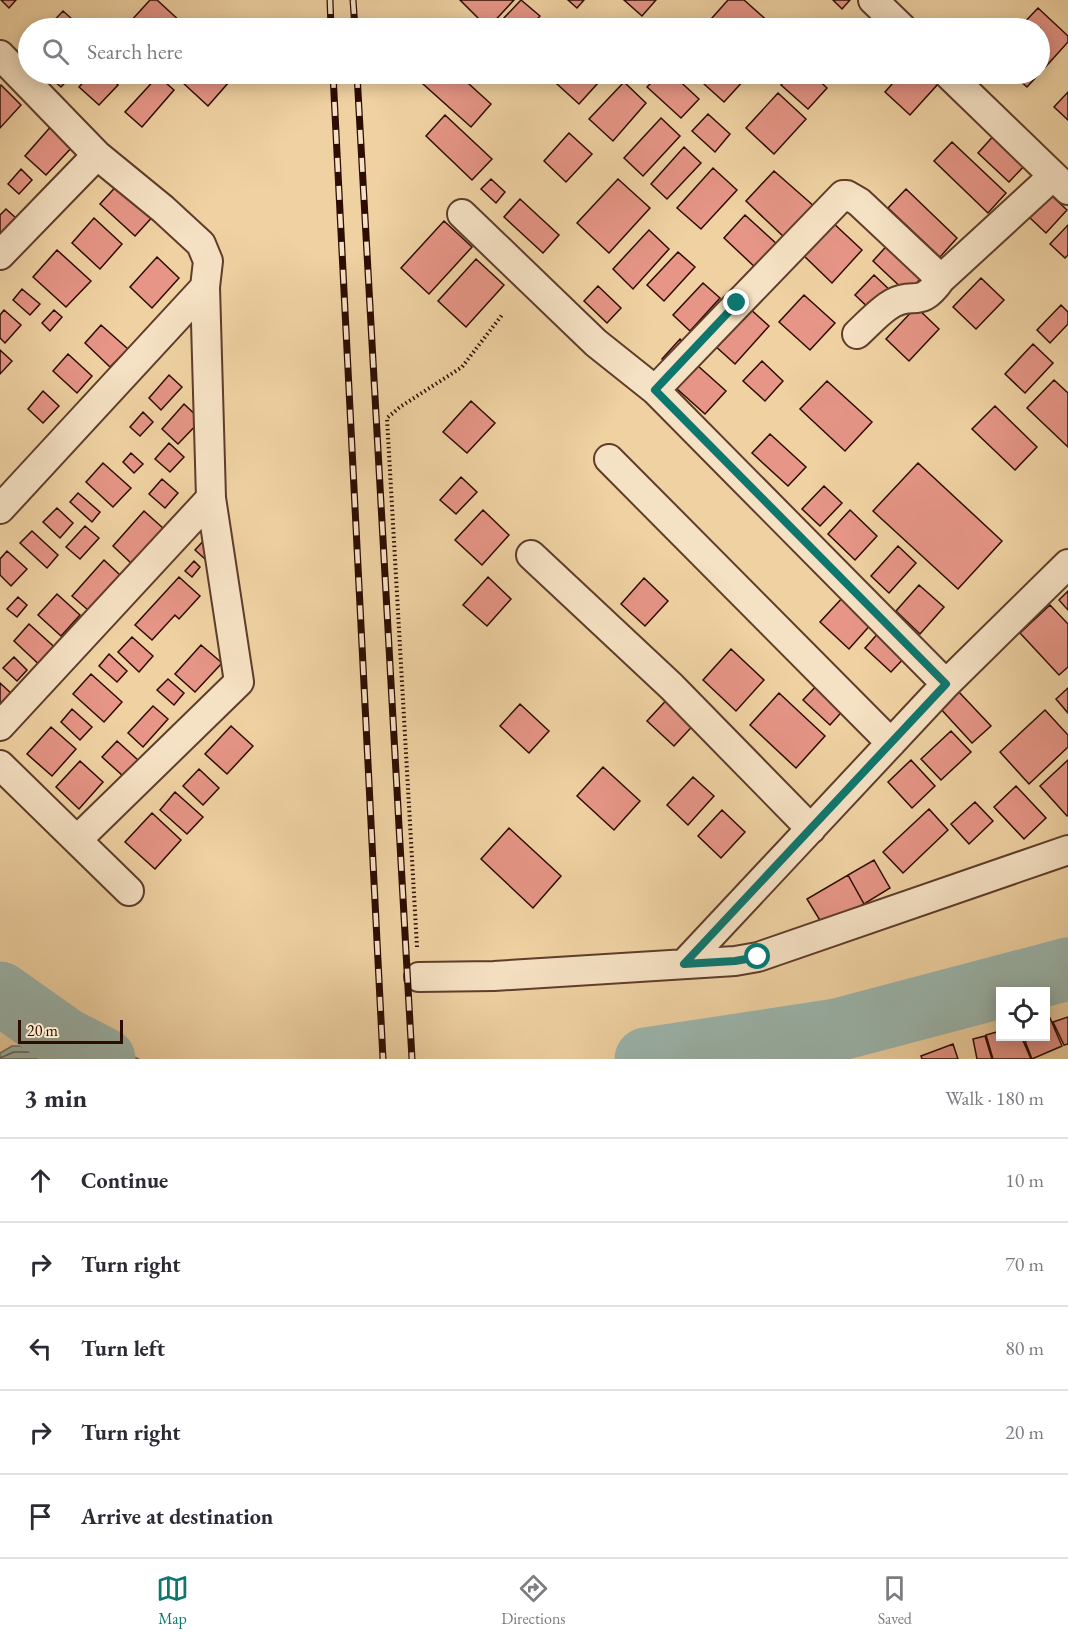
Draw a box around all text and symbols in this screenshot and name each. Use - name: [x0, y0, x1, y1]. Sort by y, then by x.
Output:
- search box: [18, 18, 1050, 84]
- icon: search: [39, 35, 72, 68]
- text: Search here: [87, 37, 182, 66]
- route end: [723, 289, 749, 315]
- route start: [744, 943, 770, 969]
- map controls: [996, 987, 1050, 1041]
- button: locate: [996, 987, 1050, 1041]
- scale bar: [18, 1017, 123, 1044]
- text: 20 m: [27, 1020, 58, 1041]
- text: 3 min: [24, 1081, 87, 1115]
- text: Walk · 180 m: [945, 1085, 1044, 1111]
- icon: ahead: [24, 1164, 57, 1197]
- text: Continue: [81, 1166, 168, 1195]
- text: 10 m: [1005, 1167, 1044, 1193]
- icon: right: [24, 1248, 57, 1281]
- text: Turn right: [81, 1250, 180, 1279]
- text: 70 m: [1005, 1251, 1044, 1277]
- icon: left: [24, 1332, 57, 1365]
- text: Turn left: [81, 1334, 165, 1363]
- text: 80 m: [1005, 1335, 1044, 1361]
- icon: right: [24, 1416, 57, 1449]
- text: Turn right: [81, 1418, 180, 1447]
- text: 20 m: [1005, 1419, 1044, 1445]
- icon: arrive: [24, 1500, 57, 1533]
- text: Arrive at destination: [81, 1502, 273, 1531]
- tab: Map: [156, 1572, 189, 1629]
- tab: Directions: [501, 1572, 566, 1629]
- tab: Saved: [878, 1572, 912, 1629]

